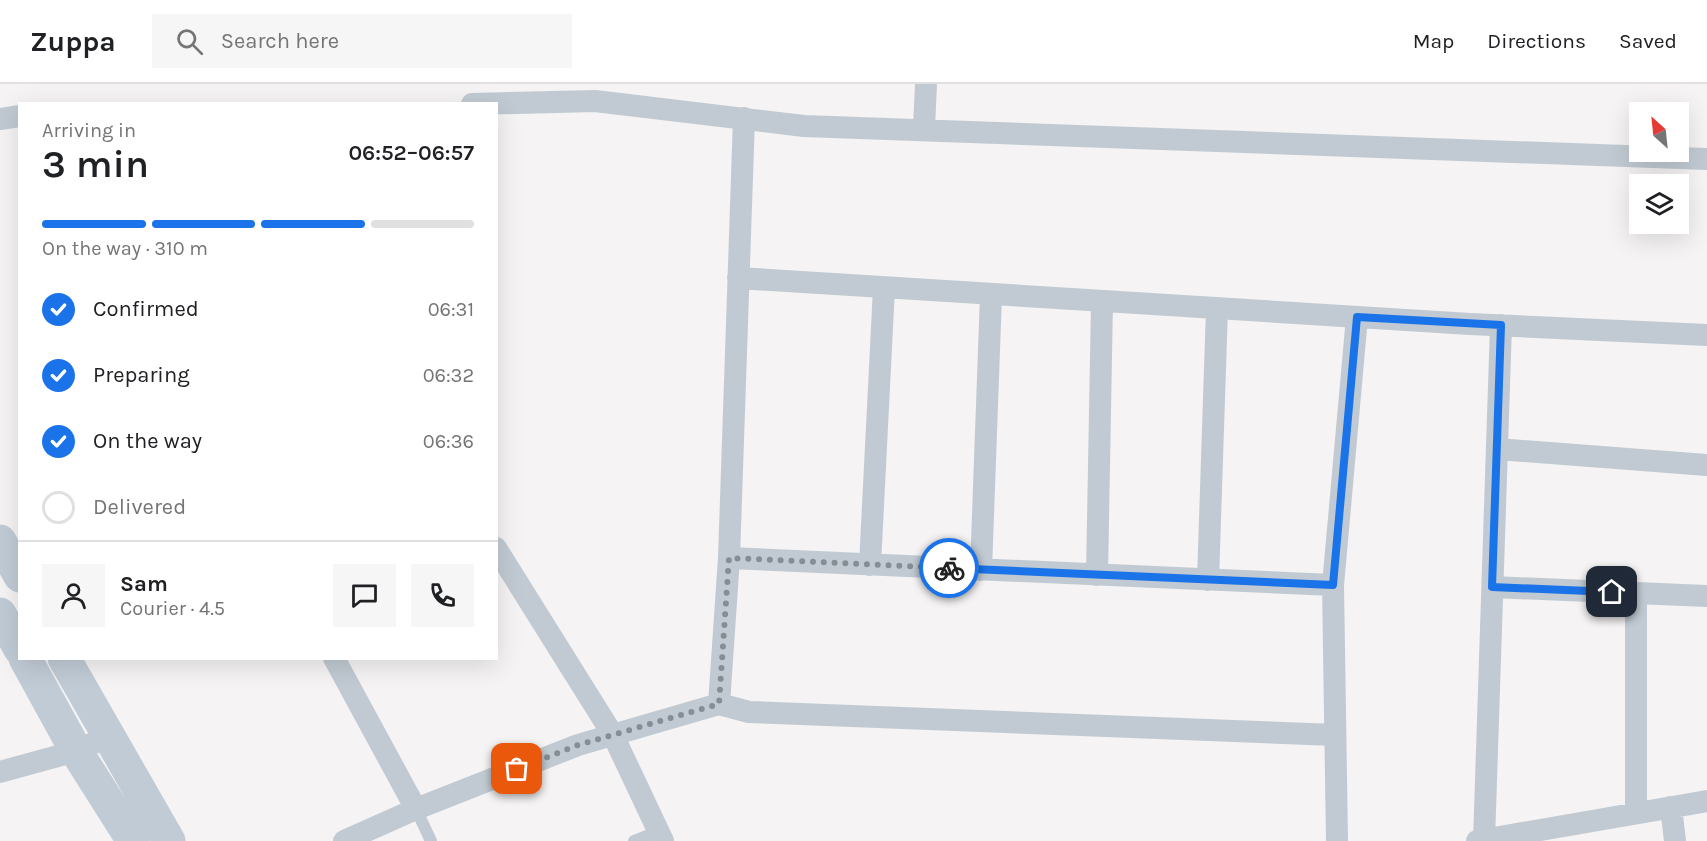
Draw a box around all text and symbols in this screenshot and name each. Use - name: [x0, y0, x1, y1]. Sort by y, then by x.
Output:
- search box: [152, 14, 572, 68]
- text: Zuppa: [30, 25, 116, 58]
- icon: search: [173, 25, 206, 58]
- text: Search here: [221, 28, 339, 54]
- text: Map: [1413, 29, 1454, 53]
- text: Directions: [1487, 29, 1586, 53]
- text: Saved: [1619, 29, 1677, 53]
- north arrow: [1629, 102, 1689, 162]
- map controls: [1629, 102, 1689, 234]
- text: Arriving in: [42, 119, 136, 142]
- text: 06:52–06:57: [348, 140, 474, 166]
- text: 3 min: [42, 141, 149, 187]
- button: layers: [1629, 174, 1689, 234]
- text: On the way · 310 m: [42, 237, 208, 260]
- icon: check: [42, 293, 75, 326]
- text: Confirmed: [93, 296, 199, 322]
- text: 06:31: [428, 298, 474, 321]
- icon: check: [42, 359, 75, 392]
- text: Preparing: [93, 362, 190, 388]
- text: 06:32: [423, 364, 474, 387]
- icon: check: [42, 425, 75, 458]
- text: On the way: [93, 428, 202, 454]
- text: 06:36: [423, 430, 474, 453]
- text: Delivered: [93, 494, 186, 520]
- courier: [919, 538, 979, 598]
- icon: bike: [933, 552, 966, 585]
- button: person: [42, 564, 105, 627]
- button: chat: [333, 564, 396, 627]
- button: phone: [411, 564, 474, 627]
- pin: [1586, 566, 1637, 617]
- text: Sam: [120, 571, 168, 597]
- icon: home: [1595, 575, 1628, 608]
- text: Courier · 4.5: [120, 597, 225, 620]
- pin: [491, 743, 542, 794]
- icon: bag: [500, 752, 533, 785]

